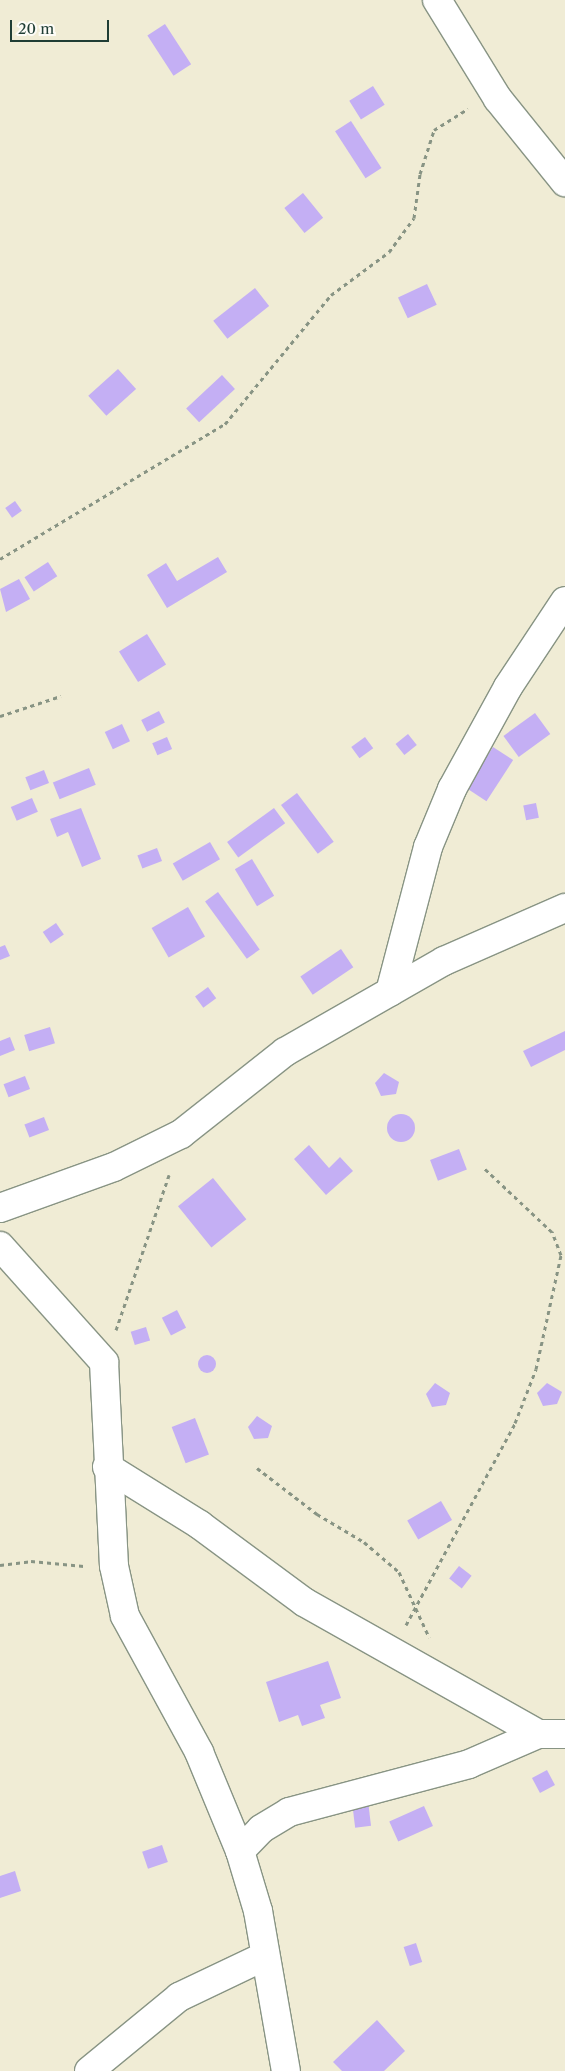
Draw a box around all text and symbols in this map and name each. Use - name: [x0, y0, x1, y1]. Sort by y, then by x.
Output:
- scale bar: [12, 10, 111, 42]
- text: 20 m: [18, 19, 54, 38]

